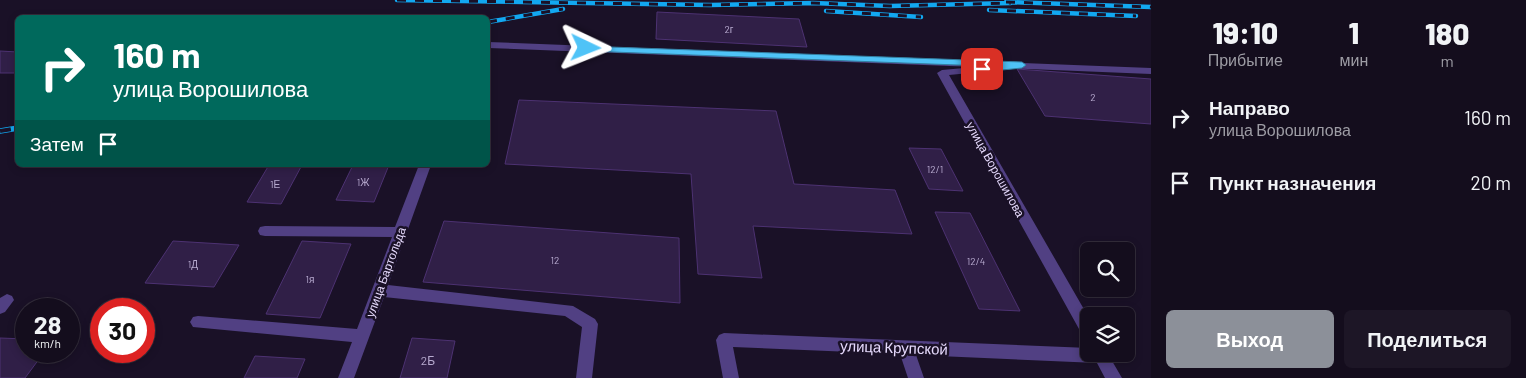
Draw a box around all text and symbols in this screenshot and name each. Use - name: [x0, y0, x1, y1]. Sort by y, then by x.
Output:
- text: 19:10: [1212, 14, 1278, 50]
- text: 1: [1349, 14, 1359, 50]
- text: 180: [1425, 15, 1469, 51]
- position arrow: [559, 21, 611, 73]
- house number: 2г: [724, 23, 734, 35]
- text: 160 m: [113, 33, 200, 75]
- icon: right: [30, 35, 95, 100]
- pin: [961, 48, 1003, 90]
- text: Прибытие: [1208, 50, 1283, 69]
- text: мин: [1340, 50, 1368, 69]
- text: m: [1441, 51, 1454, 70]
- icon: arrive: [968, 55, 996, 83]
- text: улица Ворошилова: [113, 75, 308, 101]
- house number: 2: [1090, 91, 1096, 103]
- text: Направо: [1209, 96, 1290, 119]
- icon: right: [1166, 104, 1194, 132]
- text: 160 m: [1464, 106, 1511, 129]
- street label: улица Ворошилова: [963, 119, 1028, 220]
- text: улица Ворошилова: [1209, 120, 1351, 139]
- icon: arrive: [94, 130, 122, 158]
- text: Затем: [30, 132, 84, 155]
- house number: 12/1: [927, 163, 943, 175]
- icon: arrive: [1166, 169, 1194, 197]
- text: Пункт назначения: [1209, 171, 1376, 194]
- text: 20 m: [1471, 171, 1511, 194]
- house number: 1Ж: [357, 176, 370, 188]
- house number: 1Е: [270, 178, 280, 190]
- street label: улица Бартольда: [362, 225, 409, 319]
- map controls: [1080, 242, 1135, 362]
- button: search: [1080, 242, 1135, 297]
- house number: 12: [551, 254, 559, 266]
- house number: 12/4: [967, 255, 985, 267]
- house number: 1Д: [188, 258, 198, 270]
- house number: 1я: [306, 273, 314, 285]
- speed limit sign: 30: [90, 298, 155, 363]
- button: layers: [1080, 307, 1135, 362]
- text: 28: [34, 309, 61, 339]
- button: Выход: [1166, 310, 1334, 368]
- button: Поделиться: [1344, 310, 1511, 368]
- text: km/h: [34, 336, 61, 350]
- street label: улица Крупской: [840, 336, 948, 358]
- house number: 2Б: [421, 353, 435, 367]

